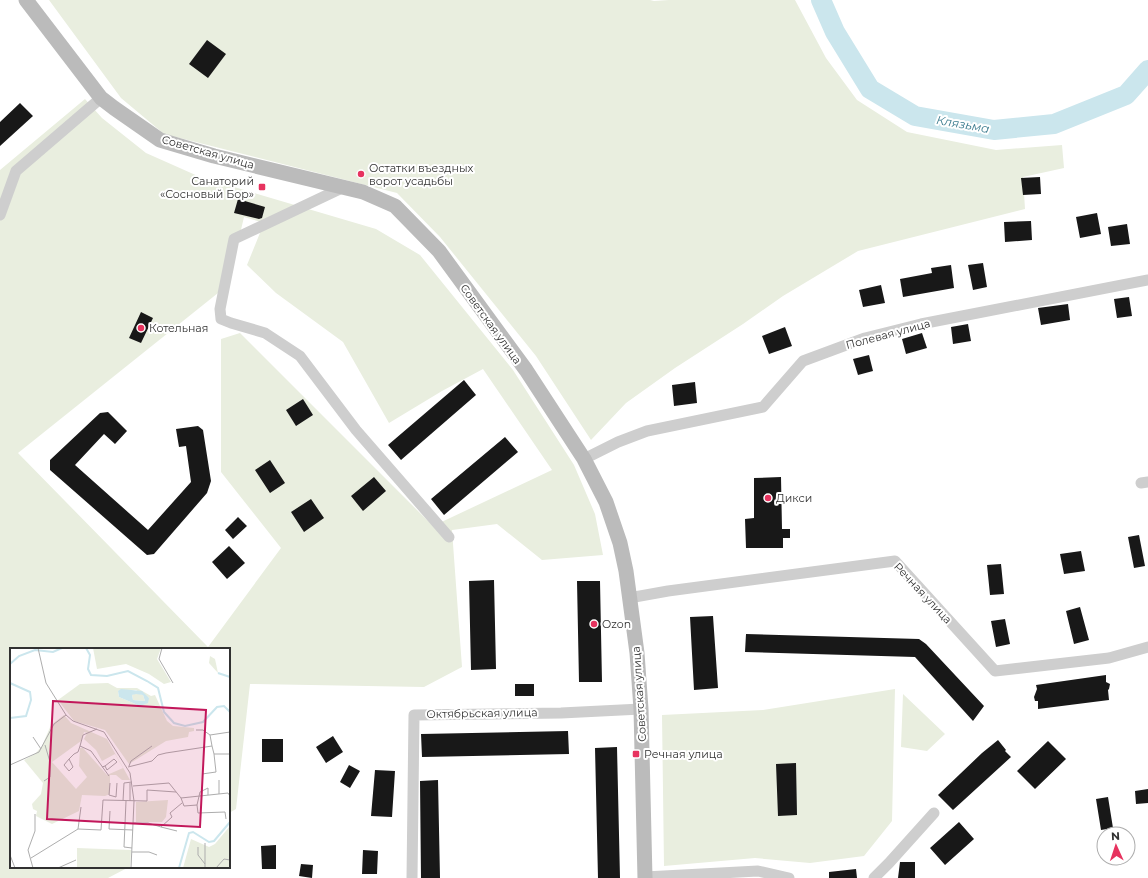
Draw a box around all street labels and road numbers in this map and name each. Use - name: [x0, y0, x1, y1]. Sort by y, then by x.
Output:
- street label: Советская улица: [160, 132, 256, 172]
- street label: Советская улица: [457, 281, 525, 367]
- street label: Полевая улица: [844, 316, 932, 352]
- street label: Речная улица: [891, 559, 955, 627]
- street label: Советская улица: [629, 646, 649, 742]
- street label: Октябрьская улица: [426, 705, 538, 721]

